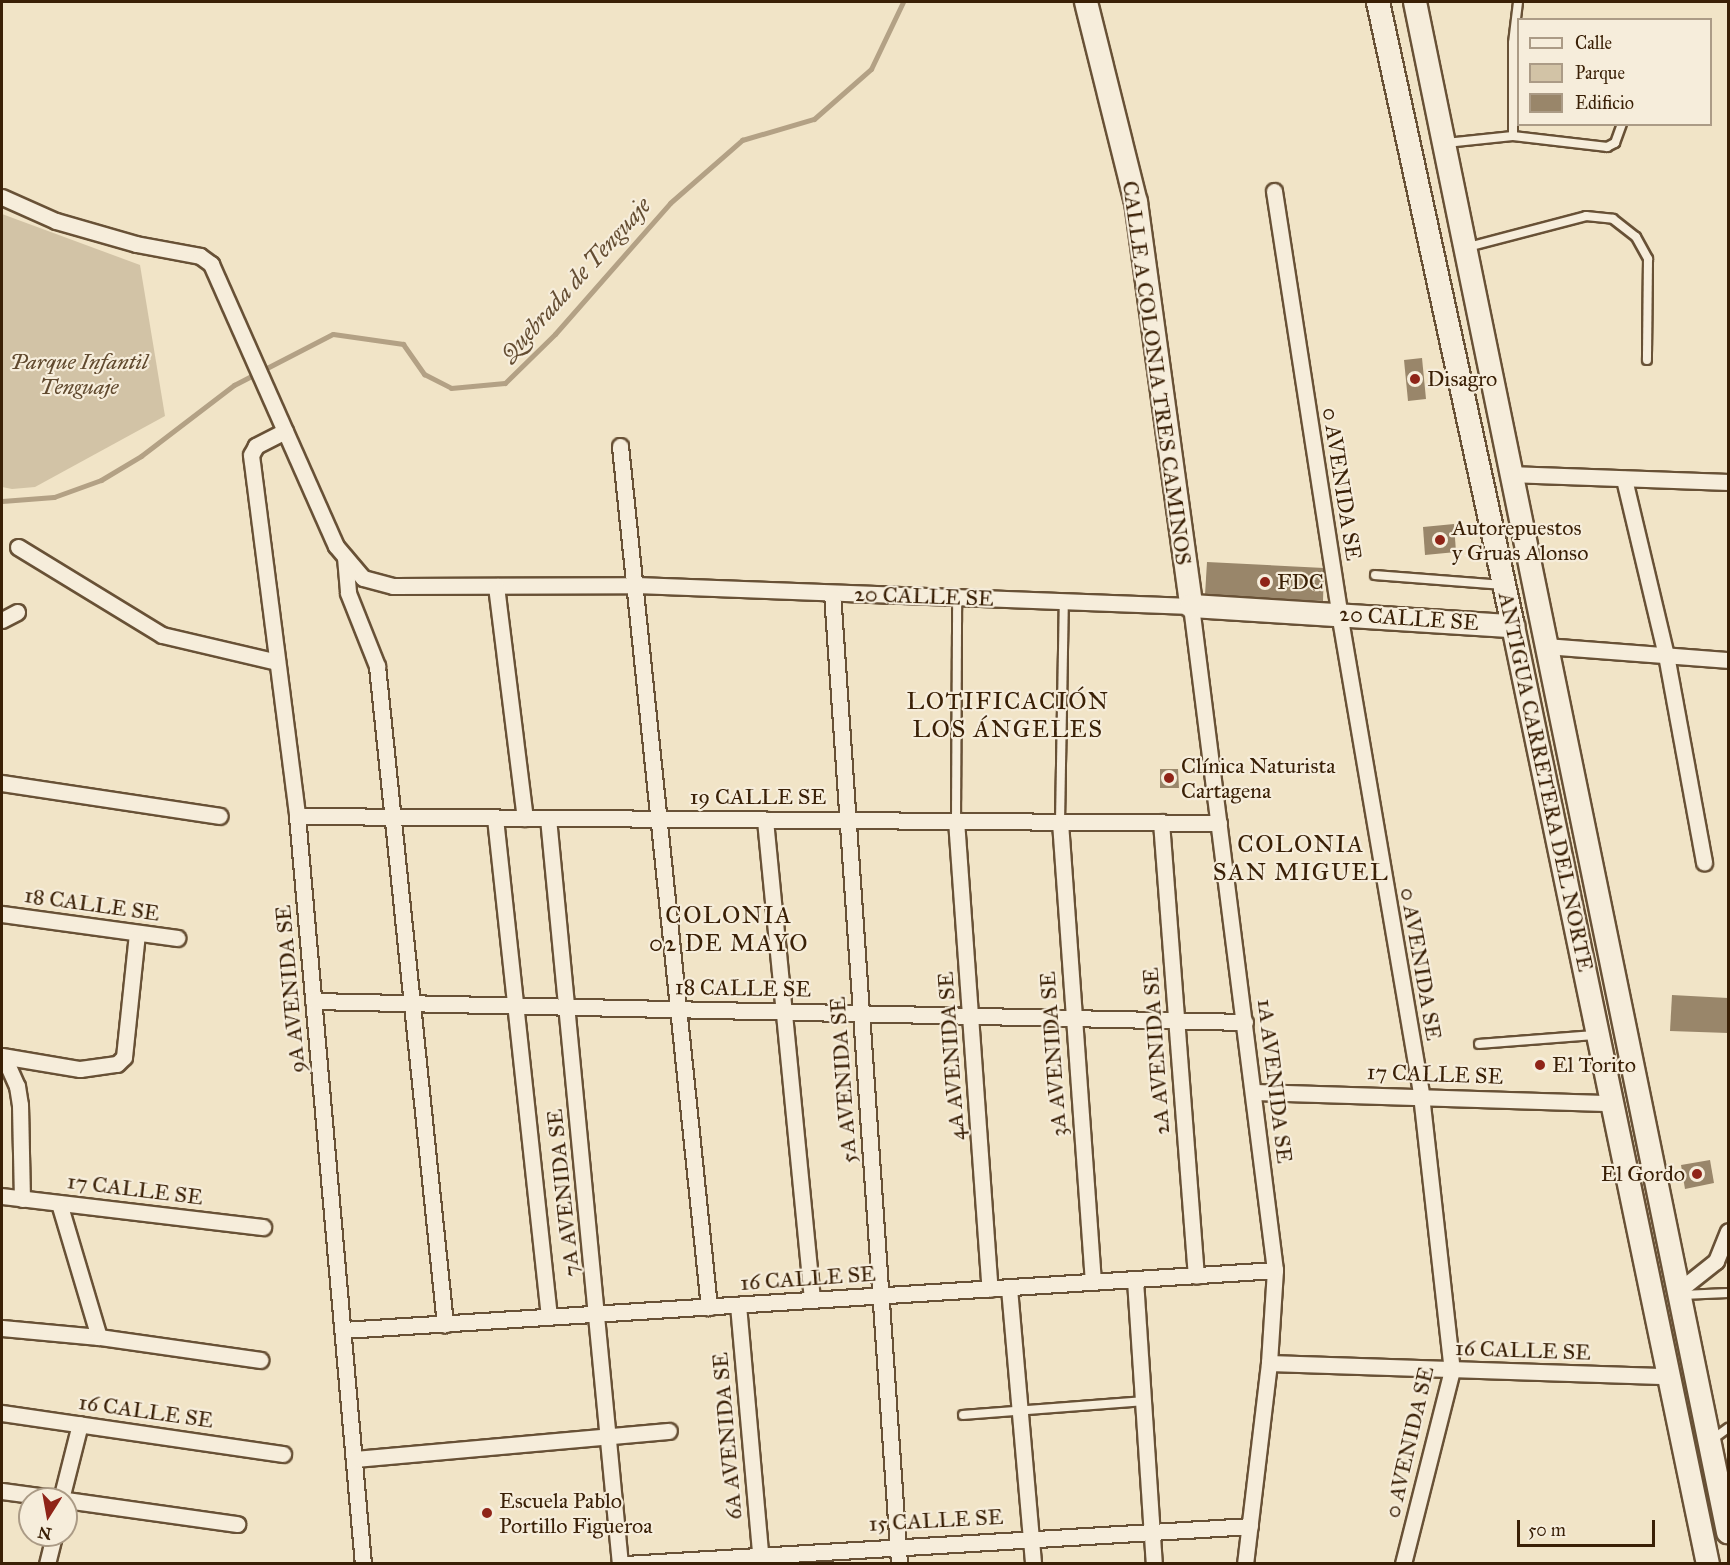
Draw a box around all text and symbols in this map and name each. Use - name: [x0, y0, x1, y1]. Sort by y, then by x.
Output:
- legend: [1517, 18, 1712, 126]
- text: Calle: [1575, 32, 1612, 54]
- text: Parque: [1575, 62, 1625, 84]
- text: Edificio: [1575, 92, 1634, 114]
- street label: CALLE A COLONIA TRES CAMINOS: [1117, 179, 1197, 567]
- water label: Quebrada de Tenguaje: [495, 192, 657, 368]
- park label: Parque Infantil Tenguaje: [10, 348, 148, 400]
- place label: Disagro: [1427, 366, 1497, 392]
- marker: Disagro: [1408, 372, 1422, 386]
- street label: 0 AVENIDA SE: [1317, 406, 1367, 562]
- place label: Autorepuestos y Gruas Alonso: [1452, 514, 1588, 566]
- marker: Autorepuestos y Gruas Alonso: [1433, 533, 1447, 547]
- place label: FDC: [1277, 569, 1324, 595]
- marker: FDC: [1258, 575, 1272, 589]
- street label: 20 CALLE SE: [854, 580, 994, 612]
- street label: ANTIGUA CARRETERA DEL NORTE: [1493, 590, 1599, 974]
- street label: 20 CALLE SE: [1338, 600, 1480, 636]
- district label: LOTIFICACIÓN LOS ÁNGELES: [906, 688, 1110, 744]
- place label: Clínica Naturista Cartagena: [1181, 752, 1336, 804]
- marker: Clínica Naturista Cartagena: [1162, 771, 1176, 785]
- street label: 19 CALLE SE: [690, 784, 826, 810]
- district label: COLONIA SAN MIGUEL: [1213, 831, 1389, 887]
- street label: 18 CALLE SE: [23, 881, 161, 927]
- street label: 0 AVENIDA SE: [1395, 886, 1447, 1042]
- district label: COLONIA 02 DE MAYO: [649, 902, 809, 958]
- street label: 9A AVENIDA SE: [270, 904, 310, 1074]
- street label: 2A AVENIDA SE: [1137, 966, 1175, 1136]
- street label: 3A AVENIDA SE: [1034, 970, 1072, 1138]
- street label: 4A AVENIDA SE: [932, 971, 970, 1141]
- street label: 18 CALLE SE: [675, 974, 811, 1002]
- street label: 5A AVENIDA SE: [824, 996, 862, 1164]
- street label: 1A AVENIDA SE: [1252, 997, 1298, 1165]
- place label: El Torito: [1552, 1052, 1636, 1078]
- street label: 17 CALLE SE: [1366, 1058, 1504, 1090]
- marker: El Torito: [1533, 1058, 1547, 1072]
- street label: 7A AVENIDA SE: [541, 1108, 585, 1278]
- place label: El Gordo: [1601, 1161, 1685, 1187]
- marker: El Gordo: [1690, 1167, 1704, 1181]
- street label: 17 CALLE SE: [66, 1168, 204, 1210]
- street label: 16 CALLE SE: [739, 1260, 877, 1296]
- street label: 16 CALLE SE: [1455, 1334, 1591, 1366]
- street label: 6A AVENIDA SE: [707, 1351, 747, 1521]
- street label: 0 AVENIDA SE: [1379, 1364, 1439, 1520]
- street label: 16 CALLE SE: [77, 1388, 215, 1434]
- north arrow: [18, 1487, 78, 1547]
- place label: Escuela Pablo Portillo Figueroa: [499, 1487, 653, 1538]
- street label: 15 CALLE SE: [868, 1503, 1004, 1537]
- marker: Escuela Pablo Portillo Figueroa: [480, 1506, 494, 1520]
- scale bar: [1520, 1508, 1658, 1546]
- text: 50 m: [1528, 1519, 1566, 1541]
- text: N: [36, 1523, 53, 1544]

